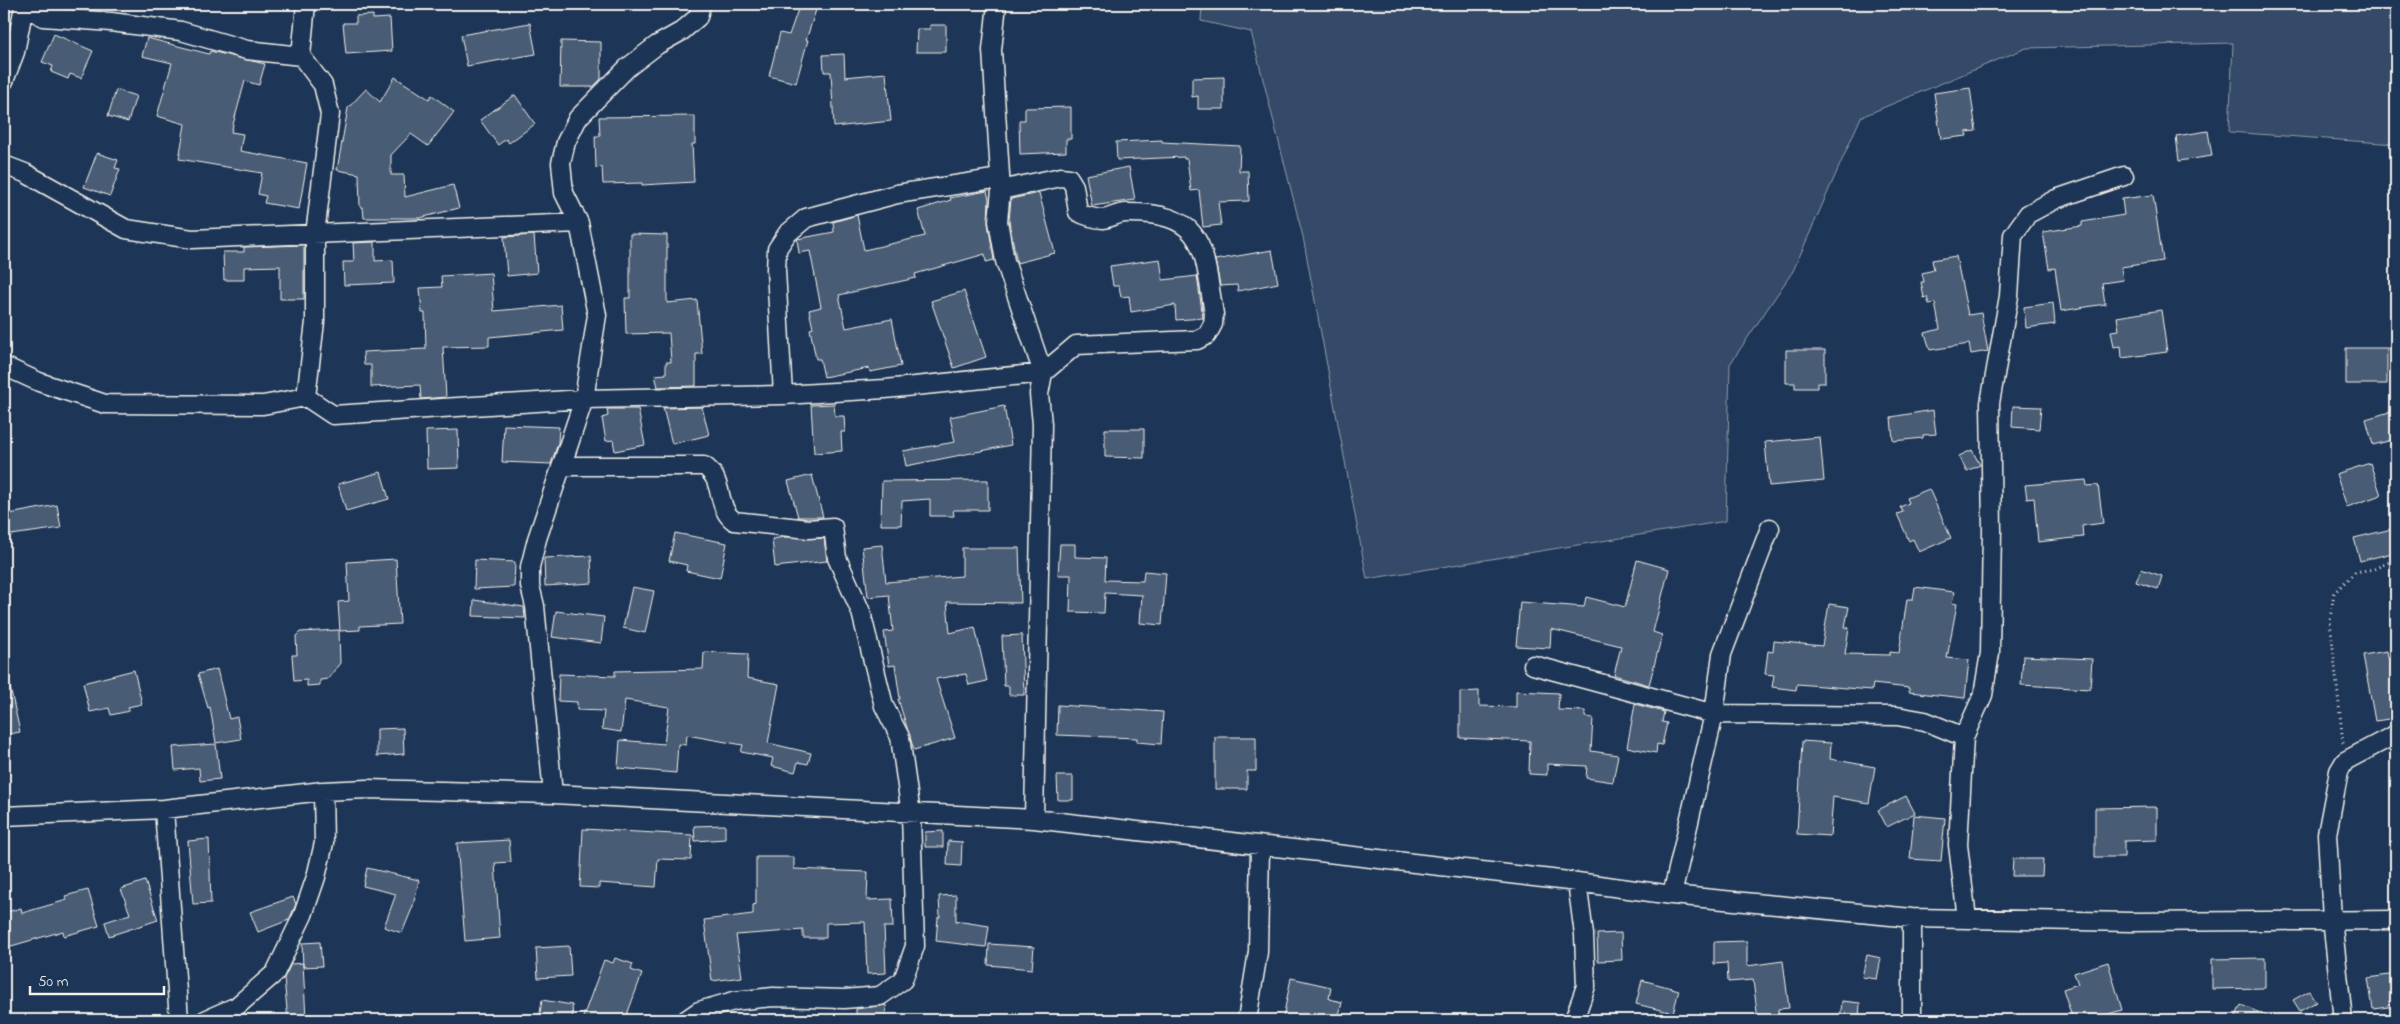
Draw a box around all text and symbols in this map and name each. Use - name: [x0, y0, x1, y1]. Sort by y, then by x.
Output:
- scale bar: [30, 964, 164, 996]
- text: 50 m: [38, 971, 69, 993]

